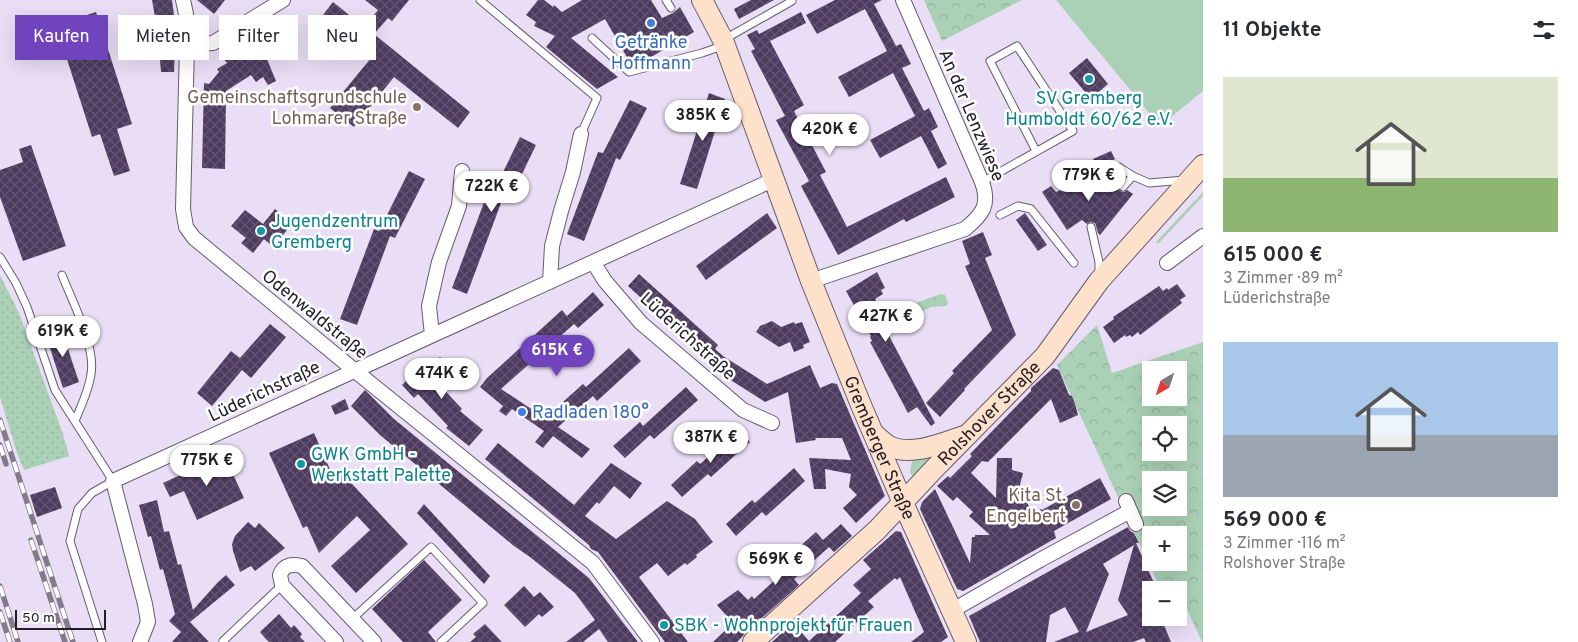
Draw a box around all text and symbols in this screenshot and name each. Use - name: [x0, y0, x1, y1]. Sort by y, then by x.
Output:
- chip: Kaufen: [15, 15, 108, 60]
- chip: Mieten: [118, 15, 209, 60]
- chip: Filter: [219, 15, 298, 60]
- chip: Neu: [308, 15, 376, 60]
- icon: filters: [1530, 16, 1558, 44]
- marker: Getränke Hoffmann: [645, 17, 657, 29]
- text: 11 Objekte: [1223, 17, 1321, 44]
- place label: Getränke Hoffmann: [611, 32, 691, 76]
- street label: An der Lenzwiese: [932, 46, 1009, 185]
- marker: SV Gremberg Humboldt 60/62 e.V.: [1083, 73, 1095, 85]
- place label: Gemeinschaftsgrundschule Lohmarer Straße: [187, 87, 407, 131]
- place label: SV Gremberg Humboldt 60/62 e.V.: [1005, 88, 1173, 132]
- pin: 385K €: [662, 100, 744, 142]
- marker: Gemeinschaftsgrundschule Lohmarer Straße: [411, 101, 423, 113]
- text: 385K €: [676, 106, 730, 126]
- icon: home: [1346, 109, 1436, 199]
- pin: 420K €: [789, 114, 871, 156]
- text: 420K €: [802, 120, 858, 140]
- pin: 779K €: [1048, 160, 1130, 202]
- text: 779K €: [1063, 166, 1115, 186]
- pin: 722K €: [451, 170, 533, 213]
- text: 722K €: [465, 177, 519, 197]
- place label: Jugendzentrum Gremberg: [271, 211, 398, 255]
- marker: Jugendzentrum Gremberg: [255, 225, 267, 237]
- text: 615 000 €: [1223, 242, 1323, 269]
- street label: Odenwaldstraße: [256, 265, 372, 365]
- text: 3 Zimmer · 89 m²: [1223, 269, 1343, 289]
- street label: Lüderichstraße: [634, 288, 740, 386]
- text: Lüderichstraße: [1223, 289, 1330, 309]
- pin: 427K €: [845, 300, 927, 343]
- text: 427K €: [859, 307, 913, 327]
- pin: 619K €: [22, 316, 104, 358]
- text: 619K €: [37, 322, 89, 342]
- pin: 615K €: [516, 334, 598, 377]
- text: 615K €: [531, 341, 583, 361]
- street label: Lüderichstraße: [205, 356, 324, 428]
- street label: Rolshover Straße: [934, 357, 1047, 471]
- pin: 474K €: [401, 358, 483, 400]
- north arrow: [1142, 361, 1188, 406]
- map controls: [1142, 361, 1187, 626]
- text: 474K €: [415, 364, 469, 384]
- street label: Gremberger Straße: [837, 373, 919, 524]
- icon: home: [1346, 374, 1436, 464]
- place label: Radladen 180°: [532, 402, 649, 425]
- marker: Radladen 180°: [516, 406, 528, 418]
- button: locate: [1142, 416, 1187, 461]
- pin: 387K €: [670, 422, 752, 464]
- text: 387K €: [684, 428, 738, 448]
- pin: 775K €: [166, 444, 248, 487]
- place label: GWK GmbH - Werkstatt Palette: [311, 444, 451, 488]
- text: 775K €: [181, 451, 233, 471]
- marker: GWK GmbH - Werkstatt Palette: [295, 458, 307, 470]
- button: layers: [1142, 471, 1187, 516]
- place label: Kita St. Engelbert: [986, 485, 1066, 529]
- marker: Kita St. Engelbert: [1070, 499, 1082, 511]
- text: 569 000 €: [1223, 507, 1327, 534]
- button: +: [1142, 526, 1187, 571]
- text: 3 Zimmer · 116 m²: [1223, 534, 1346, 554]
- pin: 569K €: [735, 544, 817, 586]
- text: 569K €: [749, 550, 803, 570]
- text: Rolshover Straße: [1223, 554, 1345, 574]
- button: −: [1142, 581, 1187, 626]
- scale bar: [15, 607, 106, 630]
- text: 50 m: [22, 610, 55, 627]
- place label: SBK - Wohnprojekt für Frauen: [674, 615, 913, 638]
- marker: SBK - Wohnprojekt für Frauen: [658, 619, 670, 631]

